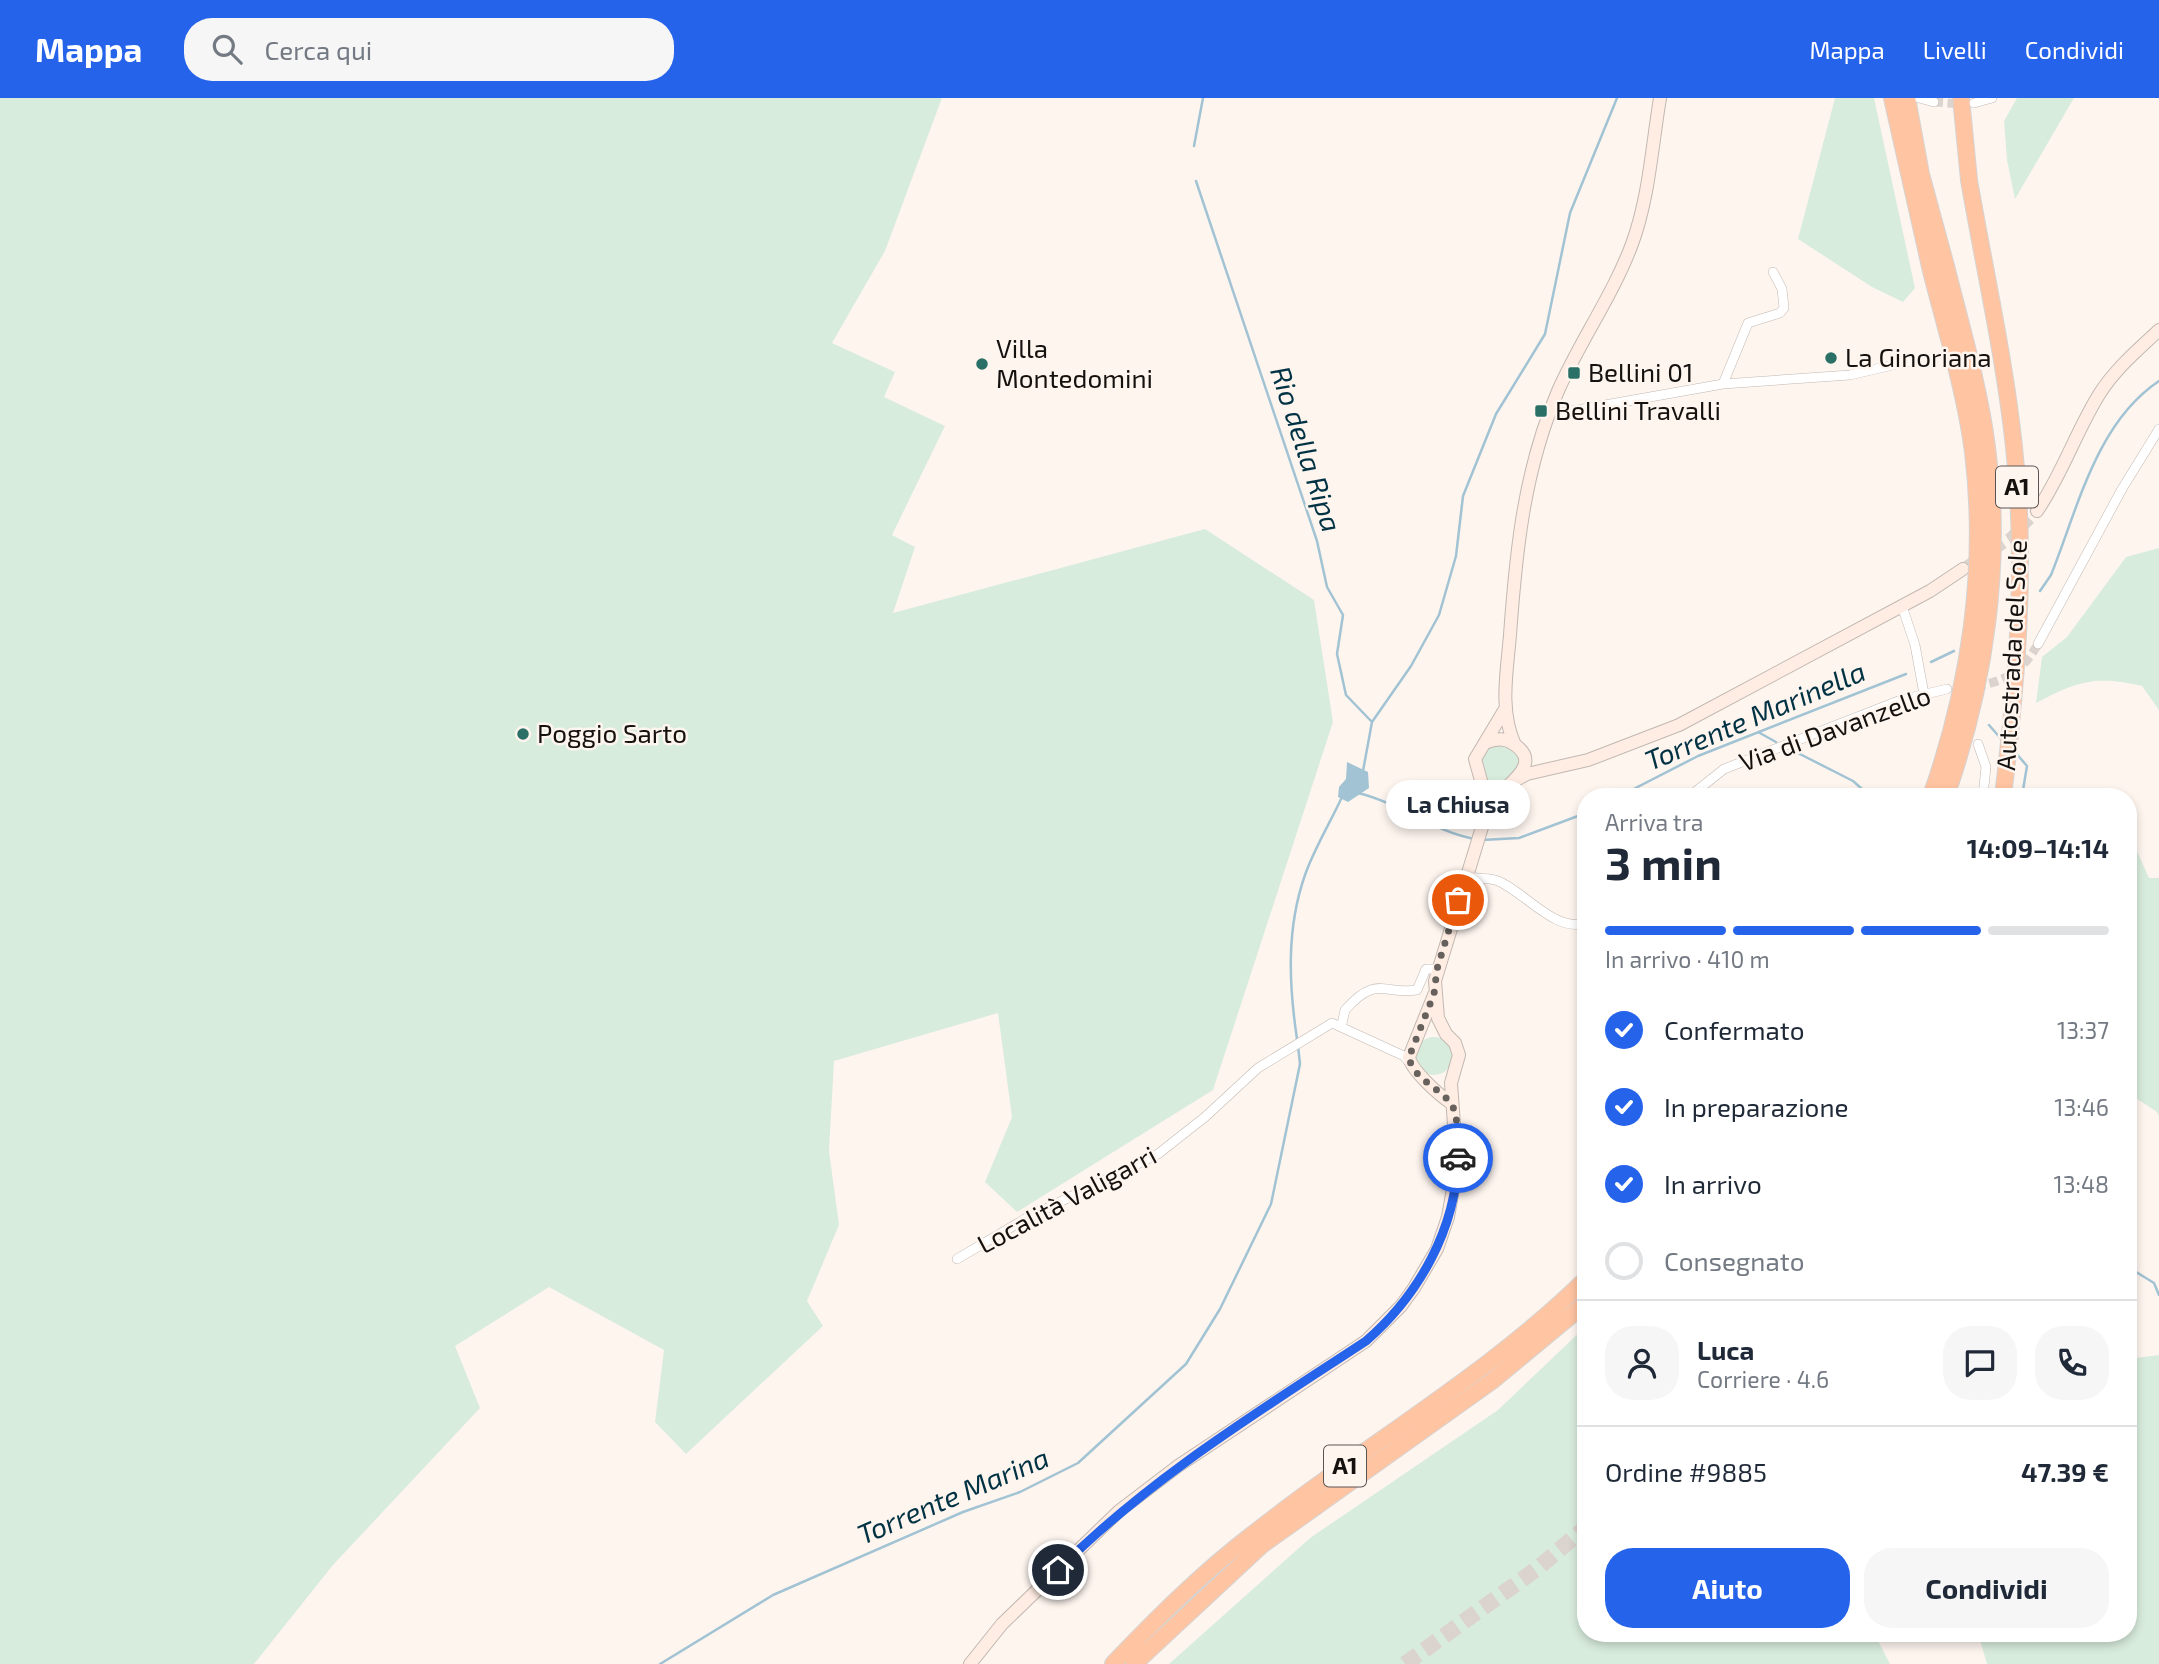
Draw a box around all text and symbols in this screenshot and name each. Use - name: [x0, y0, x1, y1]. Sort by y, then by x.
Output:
- search box: [184, 18, 674, 81]
- text: Mappa: [35, 29, 142, 69]
- icon: search: [208, 30, 246, 68]
- text: Cerca qui: [264, 34, 372, 65]
- text: Mappa: [1809, 35, 1885, 64]
- text: Livelli: [1923, 35, 1987, 64]
- text: Condividi: [2025, 35, 2124, 64]
- place label: Villa Montedomini: [996, 332, 1153, 393]
- place label: La Ginoriana: [1845, 341, 1992, 372]
- marker: La Ginoriana: [1823, 350, 1839, 366]
- marker: Villa Montedomini: [974, 356, 990, 372]
- place label: Bellini 01: [1588, 356, 1693, 387]
- water label: Rio della Ripa: [1264, 361, 1350, 536]
- marker: Bellini 01: [1566, 365, 1582, 381]
- place label: Bellini Travalli: [1555, 394, 1721, 425]
- marker: Bellini Travalli: [1533, 403, 1549, 419]
- road number: A1: [1996, 466, 2038, 508]
- street label: Autostrada del Sole: [1989, 539, 2032, 771]
- water label: Torrente Marinella: [1639, 653, 1870, 777]
- street label: Via di Davanzello: [1735, 679, 1934, 777]
- place label: Poggio Sarto: [537, 717, 687, 748]
- marker: Poggio Sarto: [515, 726, 531, 742]
- callout: La Chiusa: [1386, 781, 1530, 830]
- text: La Chiusa: [1406, 790, 1510, 818]
- text: Arriva tra: [1605, 808, 1704, 836]
- text: 14:09–14:14: [1967, 832, 2109, 863]
- text: 3 min: [1605, 834, 1722, 889]
- pin: [1428, 870, 1488, 930]
- icon: bag: [1439, 881, 1477, 919]
- text: In arrivo · 410 m: [1605, 945, 1770, 973]
- icon: check: [1605, 1011, 1643, 1049]
- text: Confermato: [1664, 1014, 1804, 1045]
- text: 13:37: [2057, 1016, 2109, 1044]
- icon: check: [1605, 1088, 1643, 1126]
- text: In preparazione: [1664, 1091, 1848, 1122]
- text: 13:46: [2054, 1093, 2109, 1121]
- courier: [1423, 1123, 1493, 1193]
- street label: Località Valigarri: [972, 1138, 1161, 1259]
- icon: car: [1439, 1139, 1477, 1177]
- icon: check: [1605, 1165, 1643, 1203]
- text: In arrivo: [1664, 1168, 1762, 1199]
- text: 13:48: [2054, 1170, 2109, 1198]
- text: Consegnato: [1664, 1245, 1804, 1276]
- button: person: [1605, 1326, 1679, 1400]
- button: chat: [1943, 1326, 2017, 1400]
- button: phone: [2035, 1326, 2109, 1400]
- text: Luca: [1697, 1334, 1754, 1365]
- text: Corriere · 4.6: [1697, 1365, 1829, 1393]
- water label: Torrente Marina: [852, 1439, 1054, 1551]
- road number: A1: [1324, 1446, 1366, 1486]
- text: Ordine #9885: [1605, 1456, 1767, 1487]
- text: 47.39 €: [2021, 1456, 2109, 1487]
- pin: [1028, 1540, 1088, 1600]
- button: Aiuto: [1605, 1548, 1850, 1628]
- button: Condividi: [1864, 1548, 2109, 1628]
- icon: home: [1039, 1551, 1077, 1589]

